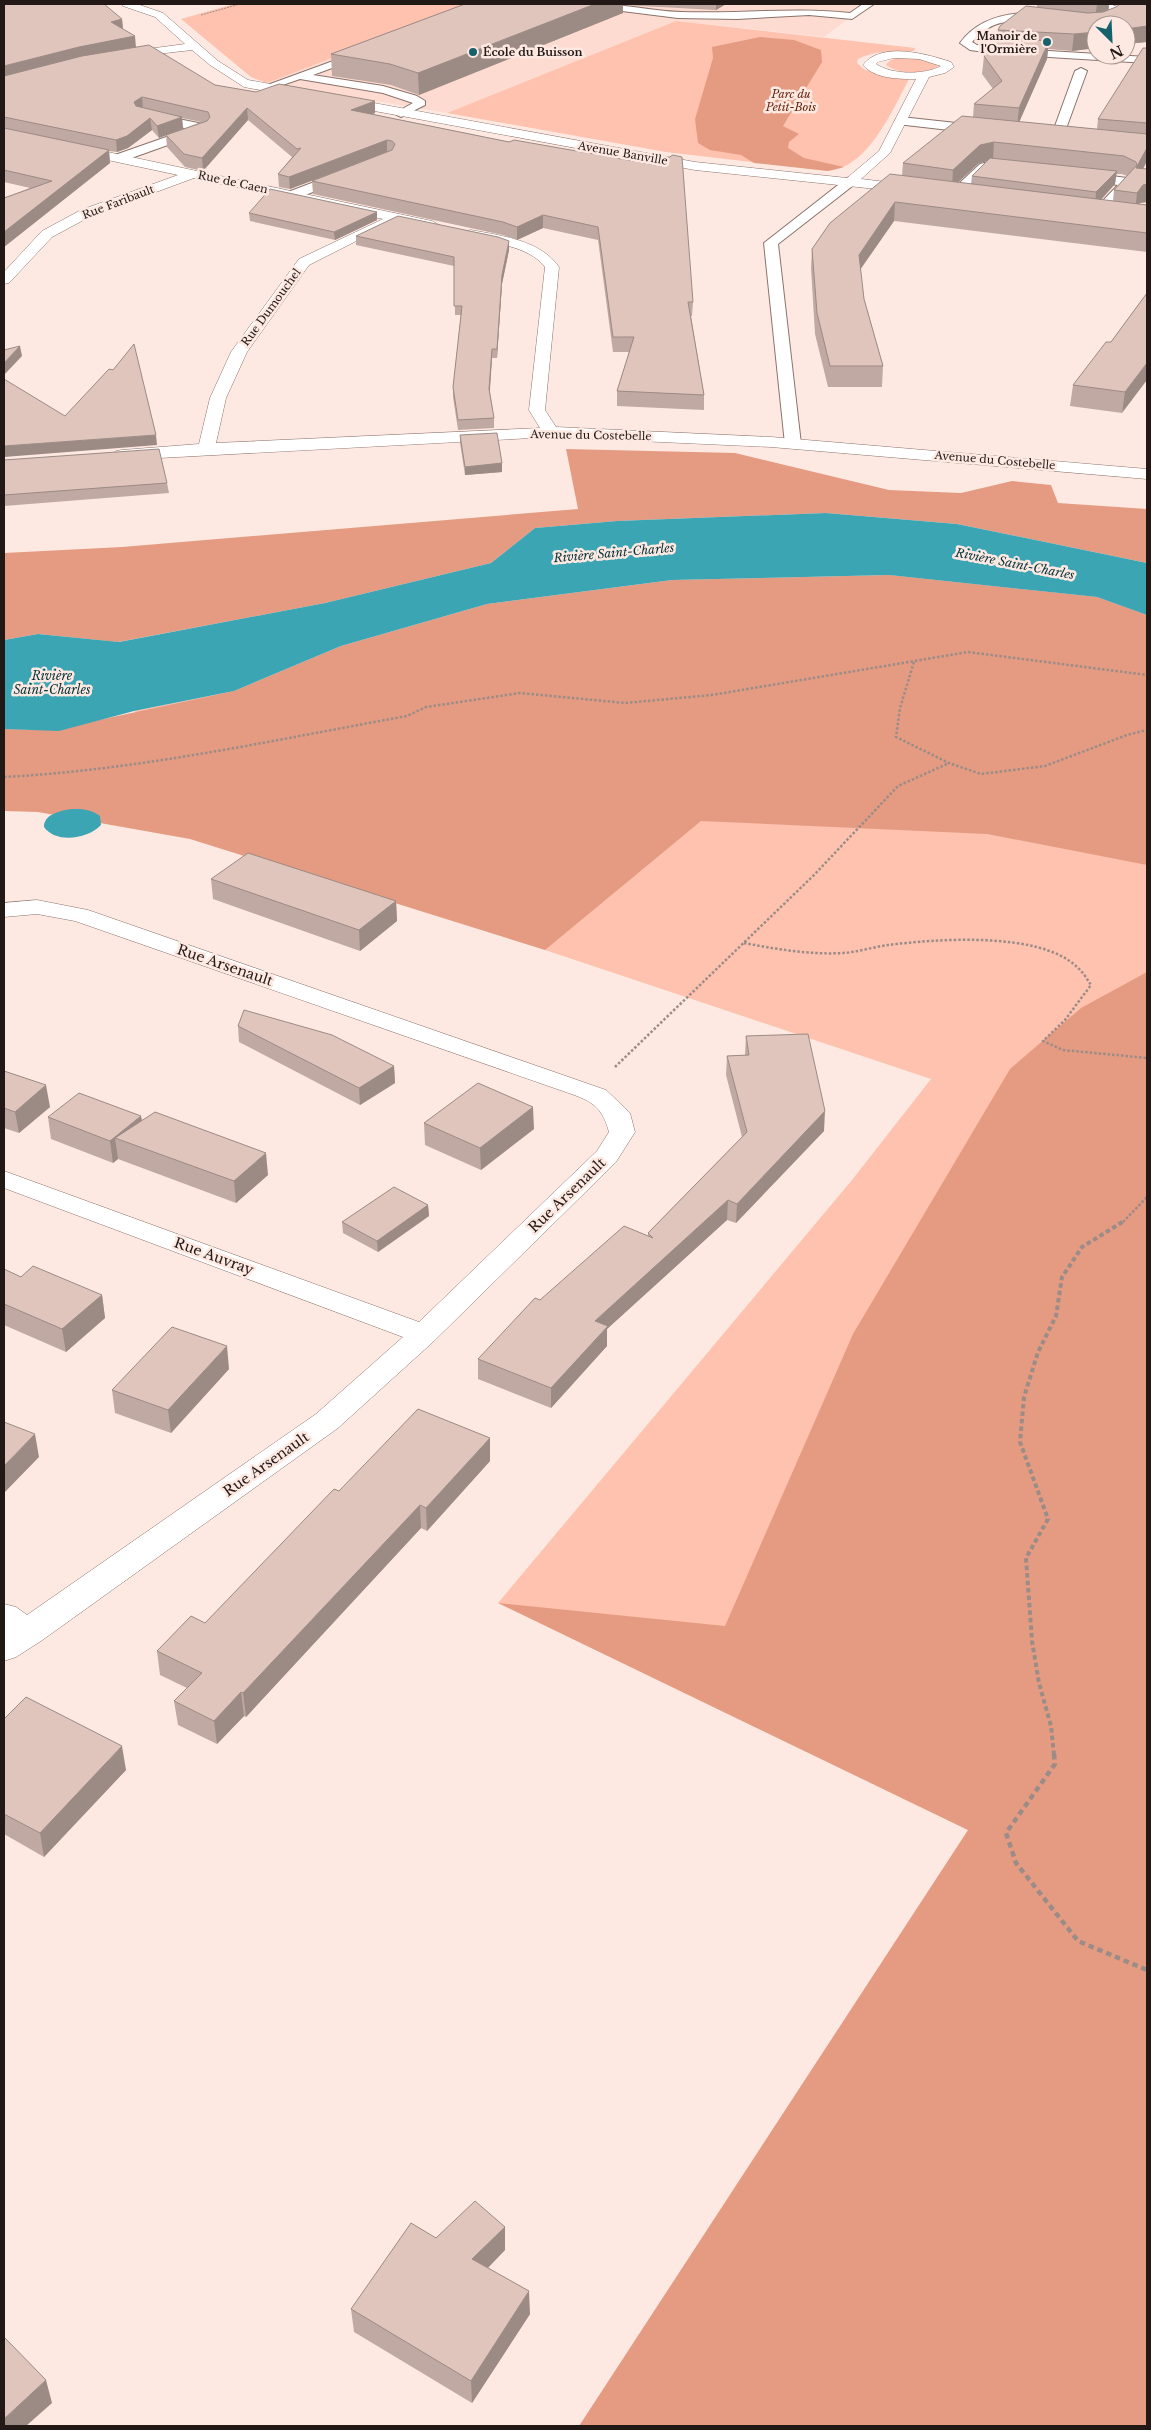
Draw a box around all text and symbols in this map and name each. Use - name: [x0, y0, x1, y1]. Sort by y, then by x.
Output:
- north arrow: [1086, 15, 1136, 65]
- place label: Manoir de l'Ormière: [977, 29, 1038, 56]
- marker: Manoir de l'Ormière: [1041, 36, 1053, 48]
- text: N: [1107, 41, 1126, 63]
- place label: École du Buisson: [483, 45, 582, 59]
- marker: École du Buisson: [467, 46, 479, 58]
- park label: Parc du Petit-Bois: [765, 87, 816, 114]
- street label: Avenue Banville: [576, 138, 669, 168]
- street label: Rue de Caen: [197, 168, 270, 196]
- street label: Rue Faribault: [80, 182, 157, 222]
- street label: Rue Dumouchel: [238, 265, 304, 348]
- street label: Avenue du Costebelle: [529, 427, 652, 443]
- street label: Avenue du Costebelle: [933, 448, 1056, 472]
- water label: Rivière Saint-Charles: [552, 540, 675, 565]
- water label: Rivière Saint-Charles: [953, 544, 1076, 582]
- water label: Rivière Saint-Charles: [13, 668, 91, 697]
- street label: Rue Arsenault: [175, 940, 276, 990]
- street label: Rue Arsenault: [525, 1153, 610, 1236]
- street label: Rue Auvray: [172, 1233, 256, 1279]
- street label: Rue Arsenault: [220, 1427, 313, 1500]

